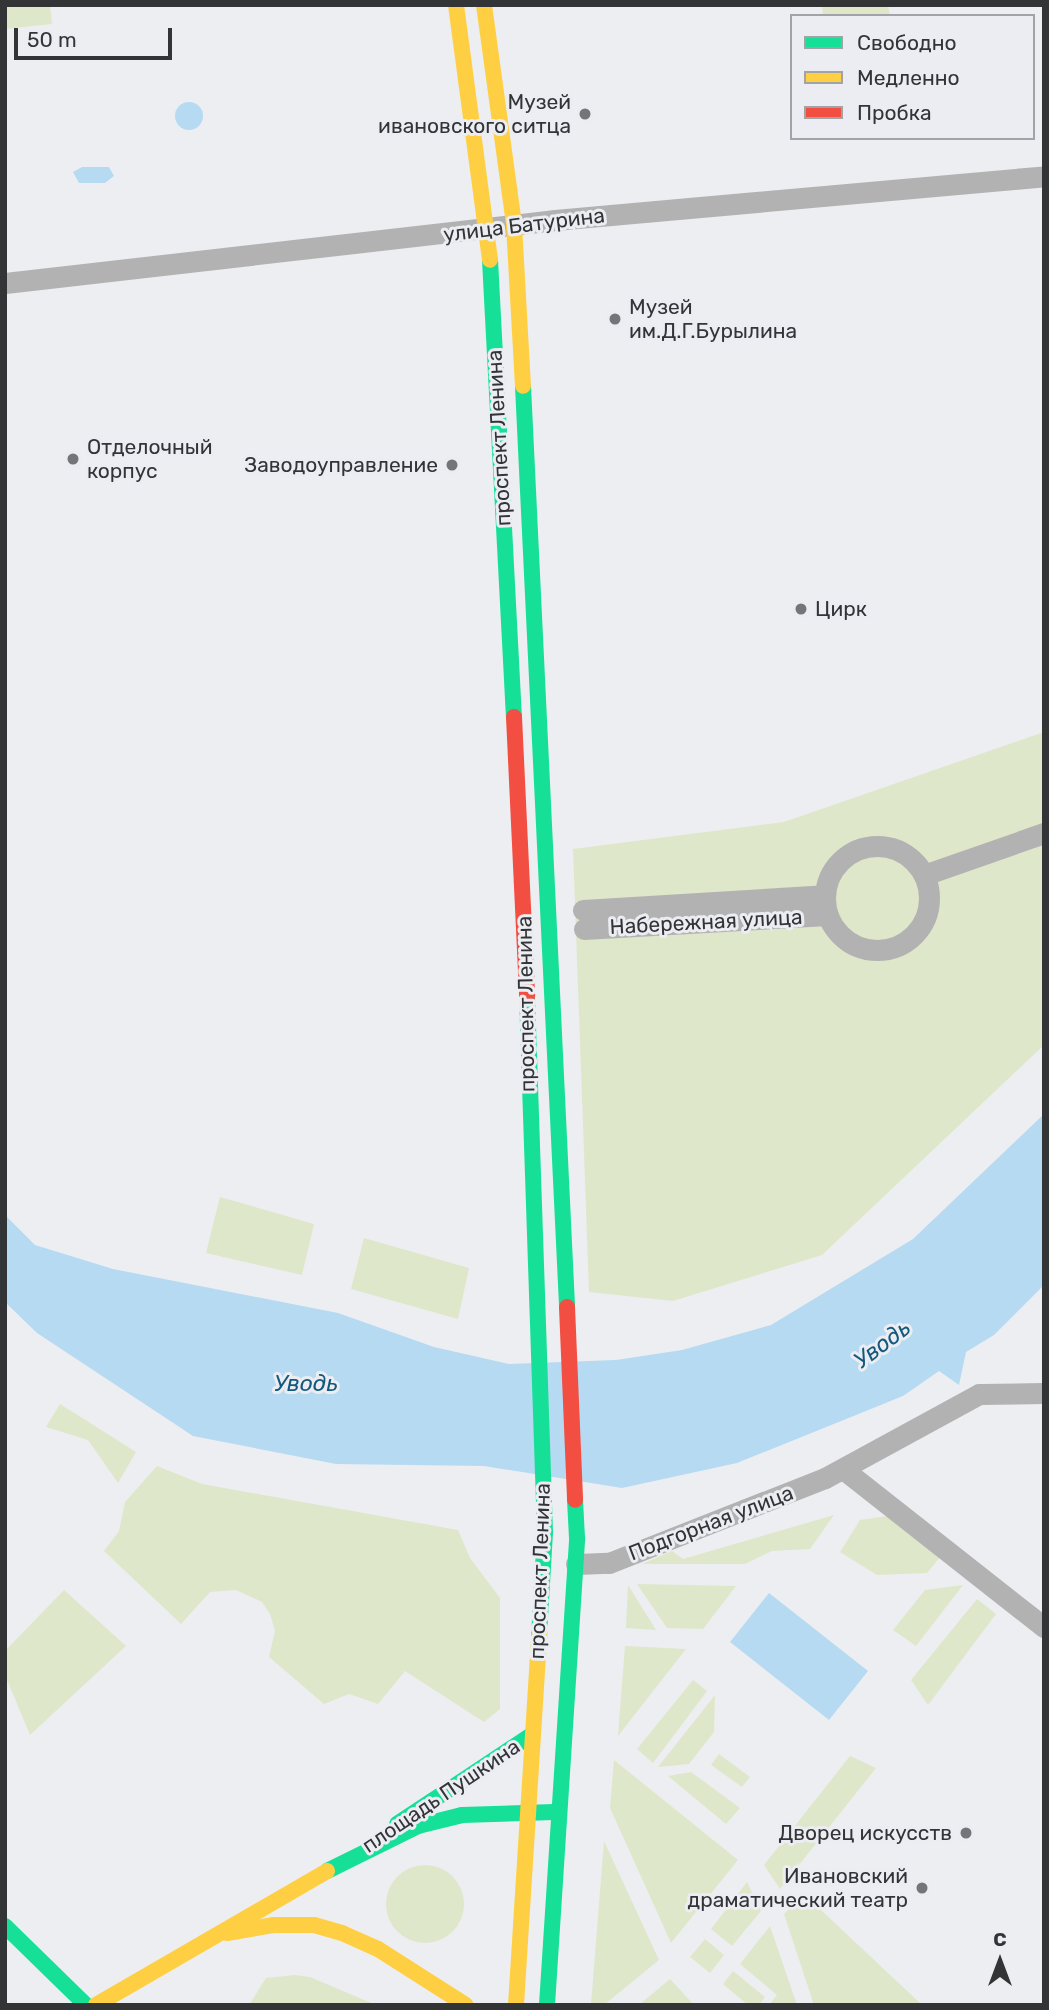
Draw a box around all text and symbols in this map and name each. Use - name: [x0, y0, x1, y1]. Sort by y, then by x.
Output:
- scale bar: [18, 14, 175, 58]
- legend: [790, 14, 1035, 140]
- text: 50 m: [27, 27, 77, 52]
- text: Свободно: [857, 30, 957, 55]
- text: Медленно: [857, 65, 960, 90]
- place label: Музей ивановского ситца: [378, 89, 571, 139]
- text: Пробка: [857, 100, 932, 125]
- marker: Музей ивановского ситца: [577, 106, 593, 122]
- street label: улица Батурина: [442, 203, 606, 247]
- place label: Музей им.Д.Г.Бурылина: [629, 294, 797, 344]
- marker: Музей им.Д.Г.Бурылина: [607, 311, 623, 327]
- street label: проспект Ленина: [482, 349, 516, 527]
- place label: Отделочный корпус: [87, 434, 212, 484]
- marker: Отделочный корпус: [65, 451, 81, 467]
- place label: Заводоуправление: [244, 452, 438, 478]
- marker: Заводоуправление: [444, 457, 460, 473]
- place label: Цирк: [815, 596, 867, 622]
- marker: Цирк: [793, 601, 809, 617]
- street label: Набережная улица: [609, 904, 803, 940]
- street label: проспект Ленина: [512, 916, 540, 1092]
- water label: Уводь: [848, 1314, 916, 1374]
- water label: Уводь: [274, 1369, 338, 1397]
- street label: Подгорная улица: [625, 1480, 797, 1566]
- street label: проспект Ленина: [524, 1482, 556, 1660]
- street label: площадь Пушкина: [357, 1734, 525, 1858]
- place label: Дворец искусств: [778, 1820, 952, 1846]
- marker: Дворец искусств: [958, 1825, 974, 1841]
- place label: Ивановский драматический театр: [688, 1863, 908, 1913]
- marker: Ивановский драматический театр: [914, 1880, 930, 1896]
- north arrow: [965, 1926, 1035, 1996]
- text: С: [993, 1928, 1007, 1951]

